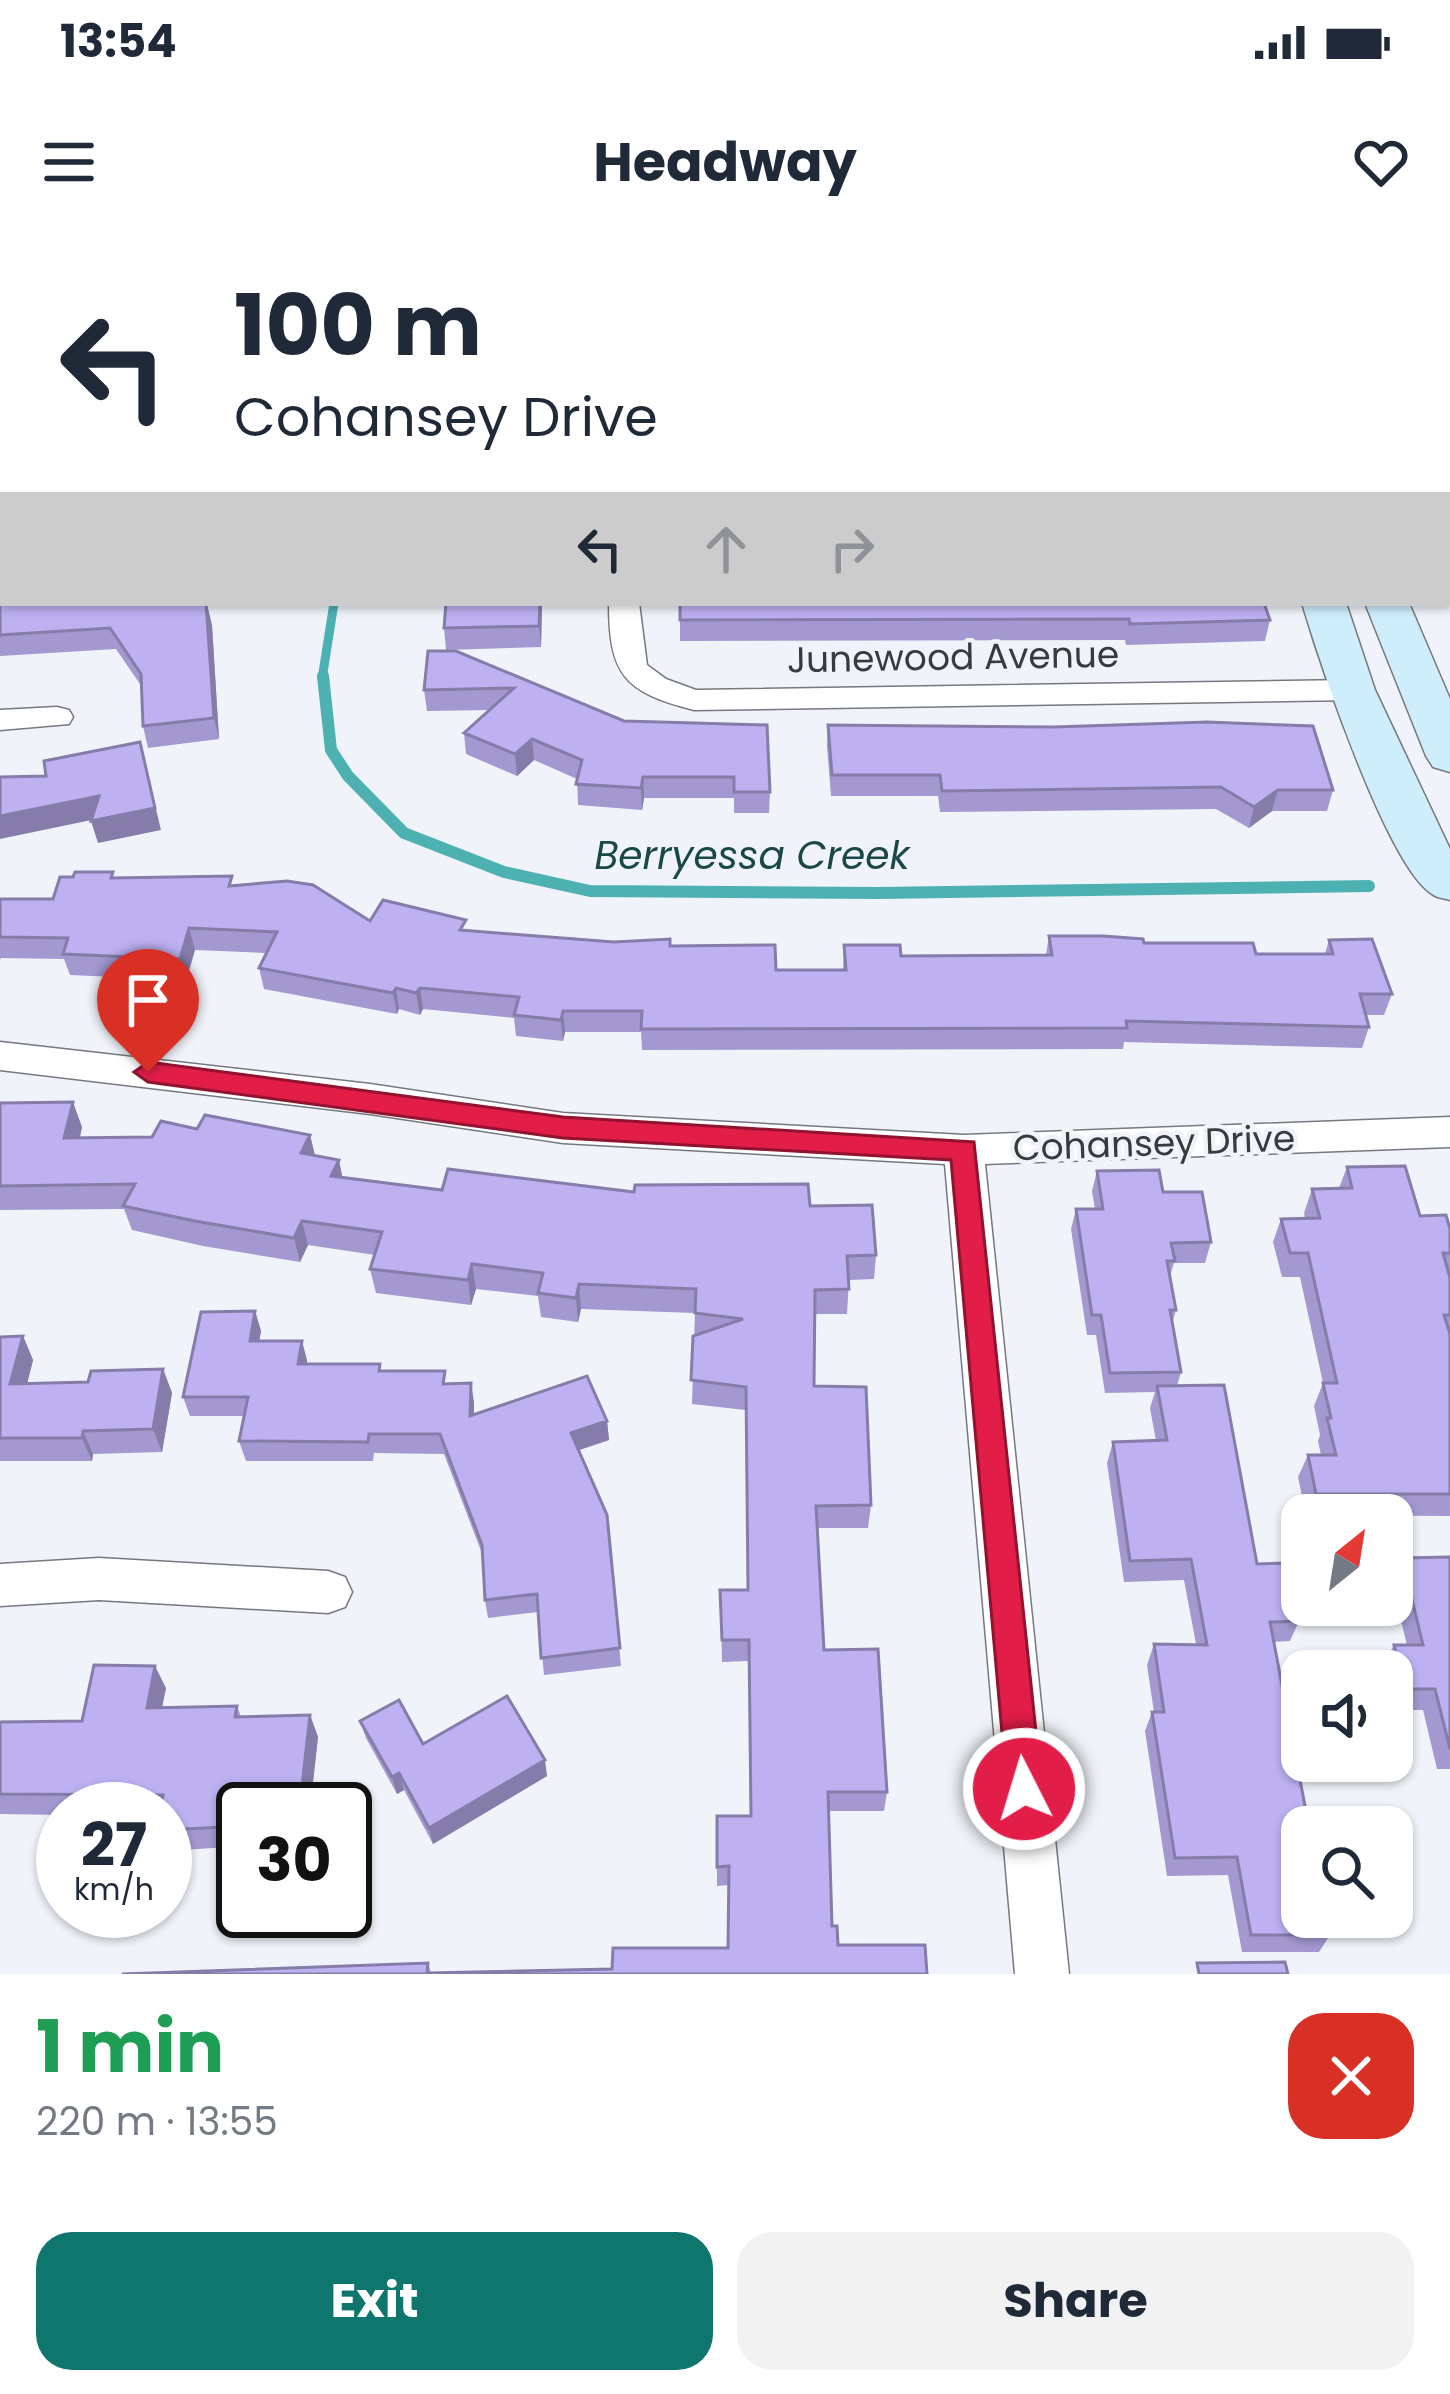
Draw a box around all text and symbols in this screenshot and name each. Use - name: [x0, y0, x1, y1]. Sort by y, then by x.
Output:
- text: 13:54: [60, 10, 177, 73]
- text: Headway: [593, 124, 857, 200]
- icon: menu: [36, 129, 102, 195]
- icon: heart: [1348, 129, 1414, 195]
- text: 100 m: [234, 267, 482, 384]
- icon: left: [36, 288, 192, 444]
- text: Cohansey Drive: [234, 379, 658, 455]
- icon: left: [567, 516, 633, 582]
- icon: ahead: [693, 516, 759, 582]
- icon: right: [819, 516, 885, 582]
- street label: Junewood Avenue: [786, 629, 1120, 685]
- water label: Berryessa Creek: [594, 828, 911, 883]
- pin: [97, 949, 199, 1072]
- icon: arrive: [115, 967, 181, 1033]
- street label: Cohansey Drive: [1012, 1113, 1296, 1173]
- north arrow: [1281, 1494, 1413, 1626]
- map controls: [1281, 1494, 1413, 1938]
- button: sound: [1281, 1650, 1413, 1782]
- position arrow: [961, 1726, 1087, 1852]
- speed limit sign: 30: [216, 1782, 372, 1938]
- text: 27: [81, 1803, 147, 1887]
- button: search: [1281, 1806, 1413, 1938]
- text: km/h: [74, 1868, 154, 1911]
- text: 1 min: [36, 1996, 224, 2097]
- button: close: [1288, 2013, 1414, 2139]
- text: 220 m · 13:55: [36, 2094, 278, 2149]
- button: Exit: [36, 2232, 713, 2370]
- button: Share: [737, 2232, 1414, 2370]

